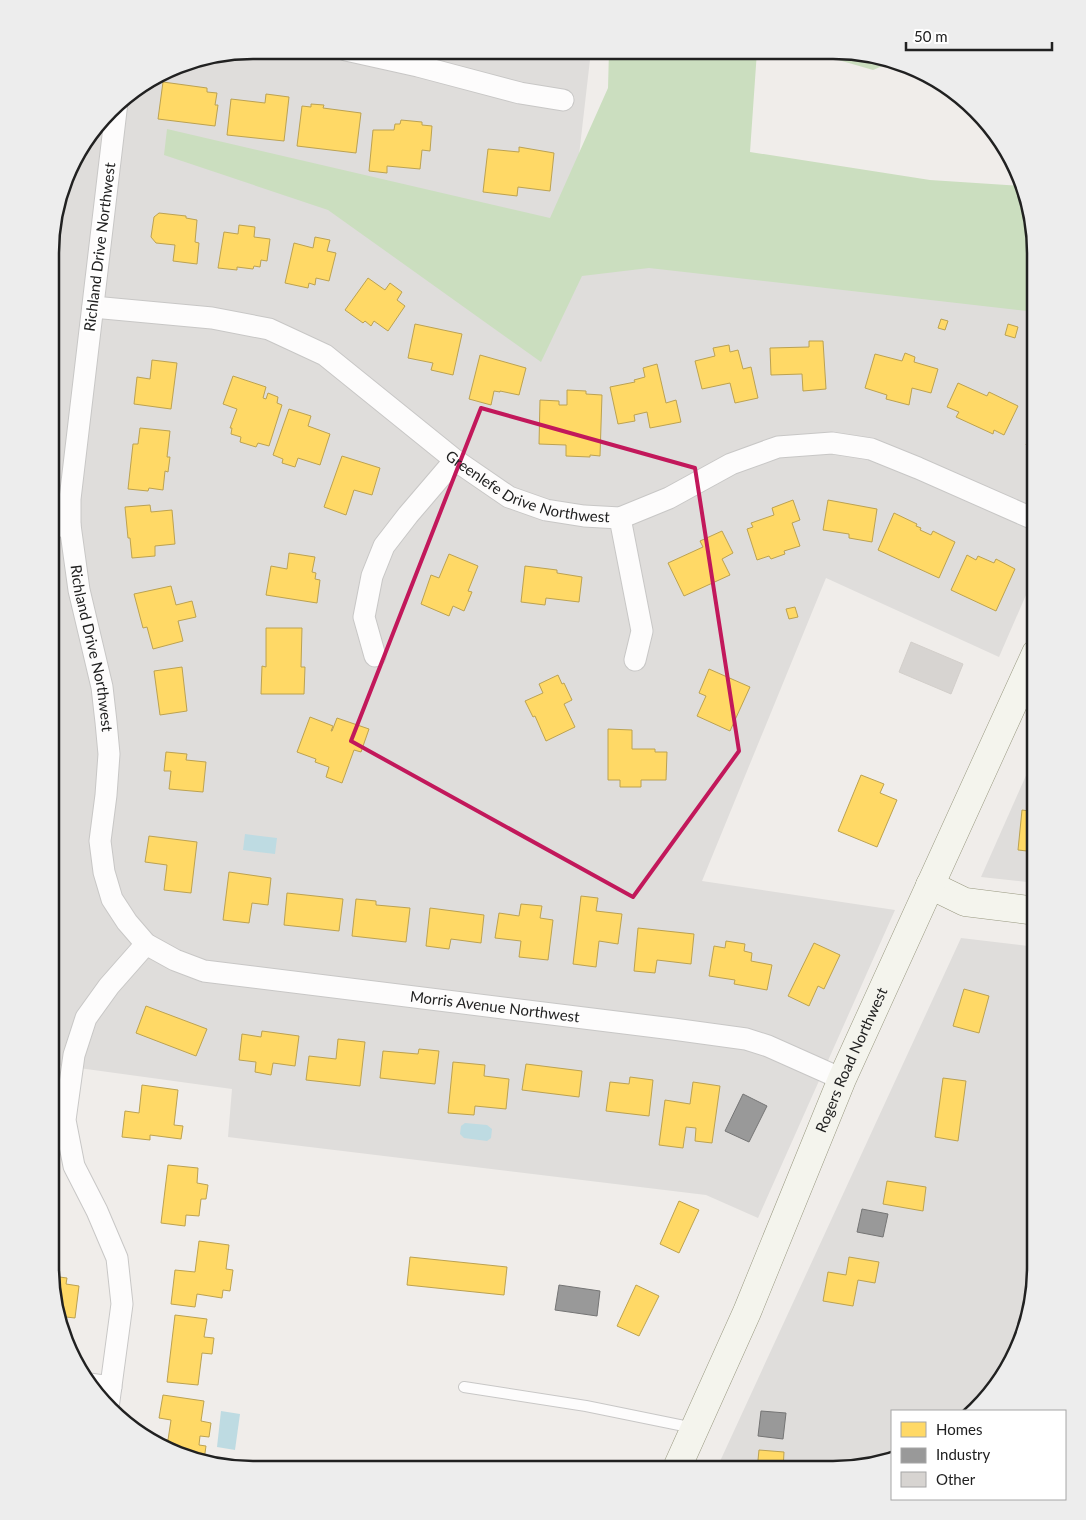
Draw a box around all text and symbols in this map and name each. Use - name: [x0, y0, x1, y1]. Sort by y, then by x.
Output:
- scale bar: [906, 20, 1052, 52]
- text: 50 m: [914, 27, 948, 45]
- street label: Richland Drive Northwest: [80, 161, 118, 332]
- street label: Greenlefe Drive Northwest: [442, 446, 611, 525]
- street label: Richland Drive Northwest: [68, 563, 117, 733]
- street label: Rogers Road Northwest: [811, 984, 891, 1135]
- street label: Morris Avenue Northwest: [409, 987, 581, 1025]
- legend: [891, 1410, 1066, 1500]
- text: Homes: [936, 1420, 982, 1438]
- text: Industry: [936, 1445, 991, 1463]
- text: Other: [936, 1470, 976, 1488]

